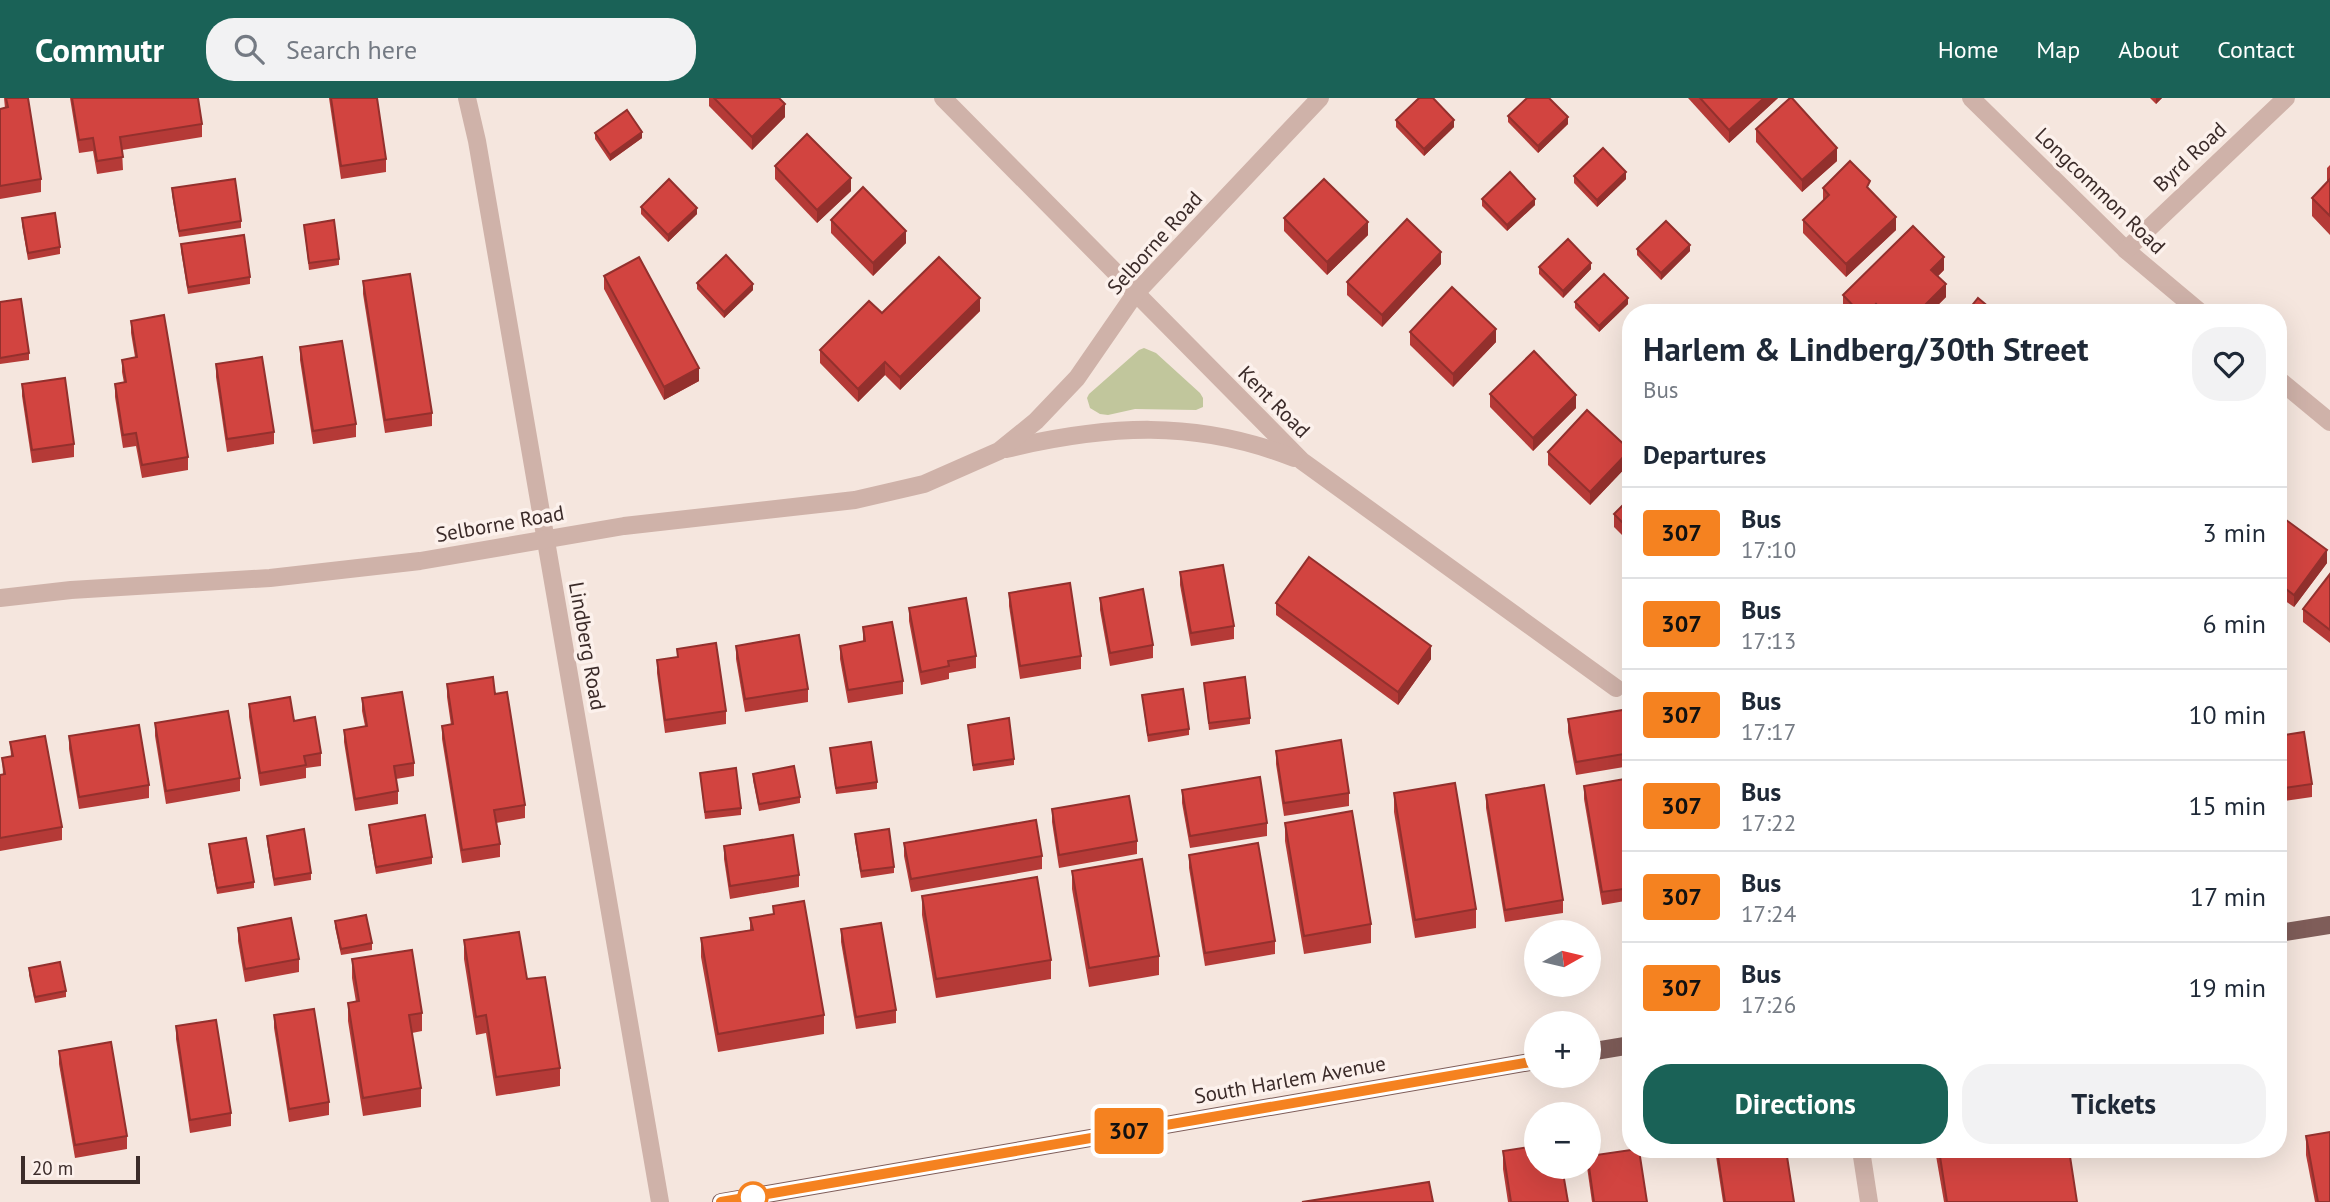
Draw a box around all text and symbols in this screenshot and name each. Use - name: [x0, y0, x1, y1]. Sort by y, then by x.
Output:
- search box: [206, 18, 696, 81]
- text: Commutr: [35, 28, 164, 71]
- icon: search: [230, 30, 268, 68]
- text: Search here: [286, 33, 417, 66]
- text: Home: [1938, 34, 1998, 65]
- text: Map: [2036, 34, 2080, 65]
- text: About: [2118, 34, 2179, 65]
- text: Contact: [2217, 34, 2295, 65]
- street label: Byrd Road: [2147, 116, 2232, 197]
- street label: Longcommon Road: [2030, 122, 2171, 260]
- street label: Selborne Road: [1101, 185, 1208, 300]
- text: Harlem & Lindberg/30th Street: [1643, 327, 2089, 370]
- button: heart: [2192, 327, 2266, 401]
- street label: Kent Road: [1233, 360, 1316, 443]
- text: Bus: [1643, 375, 1679, 404]
- text: Departures: [1643, 438, 1766, 471]
- street label: Selborne Road: [434, 499, 566, 548]
- text: Bus: [1741, 502, 1781, 535]
- text: 3 min: [2203, 516, 2266, 549]
- text: 307: [1661, 517, 1702, 548]
- text: 17:10: [1741, 535, 1796, 564]
- street label: Lindberg Road: [563, 580, 612, 712]
- text: Bus: [1741, 593, 1781, 626]
- text: 6 min: [2203, 607, 2266, 640]
- text: 307: [1661, 608, 1702, 639]
- text: 17:13: [1741, 626, 1796, 655]
- text: Bus: [1741, 684, 1781, 717]
- text: 10 min: [2188, 698, 2266, 731]
- text: 307: [1661, 699, 1702, 730]
- text: 17:17: [1741, 717, 1796, 746]
- text: Bus: [1741, 775, 1781, 808]
- text: 15 min: [2188, 789, 2266, 822]
- text: 307: [1661, 790, 1702, 821]
- text: 17:22: [1741, 808, 1796, 837]
- text: Bus: [1741, 866, 1781, 899]
- text: 17 min: [2190, 880, 2266, 913]
- text: 307: [1661, 881, 1702, 912]
- text: 17:24: [1741, 899, 1796, 928]
- north arrow: [1524, 920, 1601, 998]
- map controls: [1524, 920, 1601, 1179]
- text: Bus: [1741, 957, 1781, 990]
- text: 19 min: [2188, 971, 2266, 1004]
- text: 307: [1661, 972, 1702, 1003]
- text: 17:26: [1741, 990, 1796, 1019]
- button: +: [1524, 1011, 1601, 1088]
- street label: South Harlem Avenue: [1192, 1049, 1388, 1110]
- button: Directions: [1643, 1064, 1948, 1144]
- button: Tickets: [1962, 1064, 2266, 1144]
- button: −: [1524, 1102, 1601, 1179]
- line badge: 307: [1089, 1108, 1169, 1154]
- text: 307: [1109, 1115, 1149, 1146]
- scale bar: [21, 1153, 140, 1185]
- text: 20 m: [32, 1156, 73, 1180]
- unlabelled marker: [738, 1182, 768, 1202]

